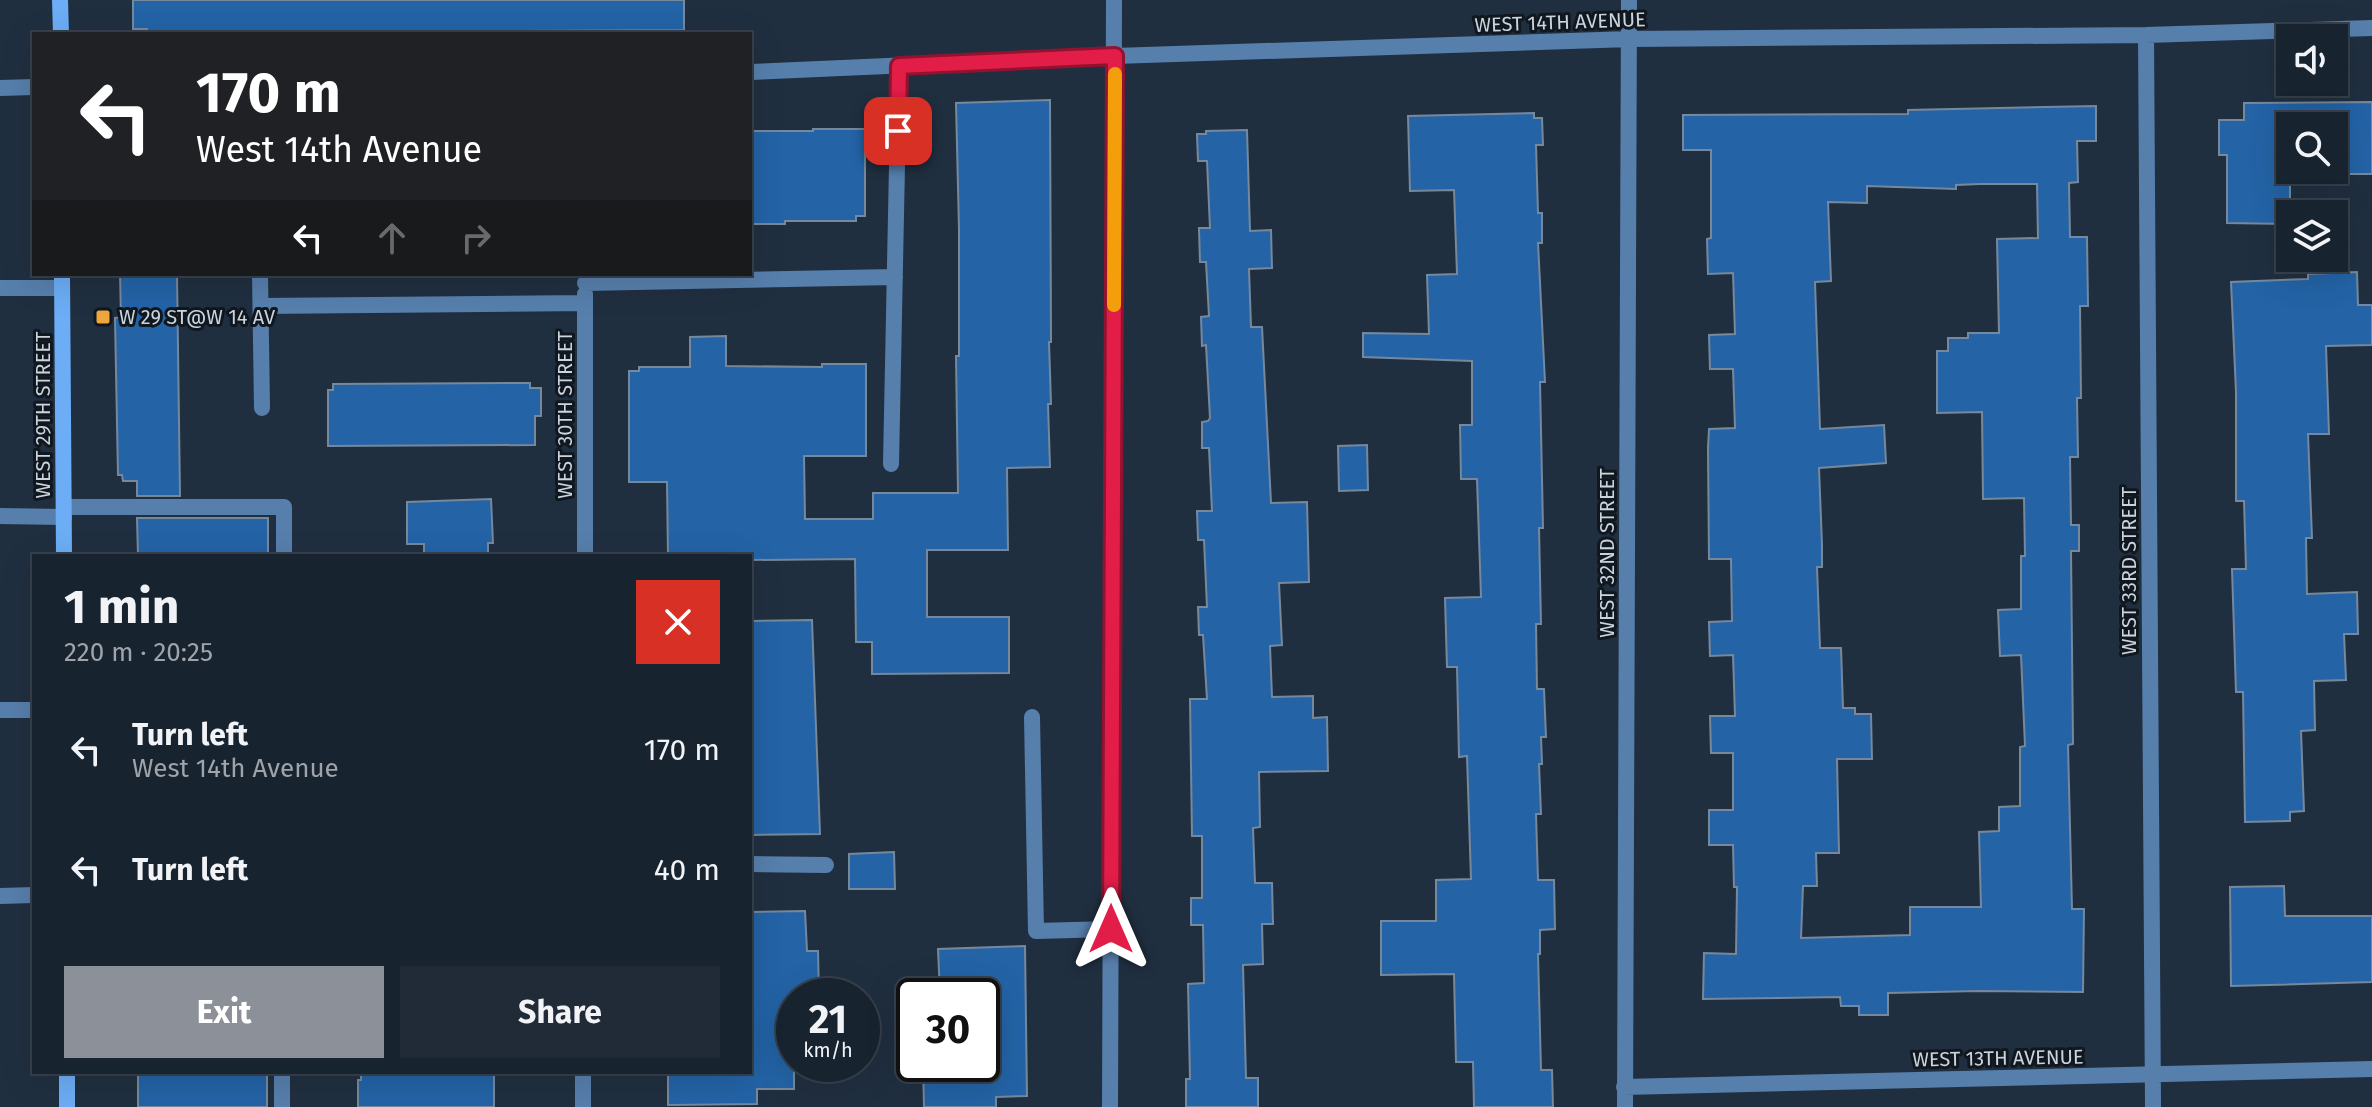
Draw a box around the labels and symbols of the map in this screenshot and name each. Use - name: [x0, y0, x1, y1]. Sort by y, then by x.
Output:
- street label: WEST 14TH AVENUE: [1474, 7, 1646, 37]
- pin: [864, 97, 932, 165]
- place label: W 29 ST@W 14 AV: [119, 305, 275, 329]
- marker: W 29 ST@W 14 AV: [94, 308, 112, 326]
- street label: WEST 29TH STREET: [31, 331, 55, 498]
- street label: WEST 30TH STREET: [553, 331, 577, 499]
- street label: WEST 32ND STREET: [1595, 468, 1619, 638]
- street label: WEST 33RD STREET: [2117, 486, 2141, 655]
- position arrow: [1069, 887, 1153, 971]
- speed limit sign: 30: [896, 978, 1000, 1082]
- street label: WEST 13TH AVENUE: [1912, 1045, 2084, 1071]

